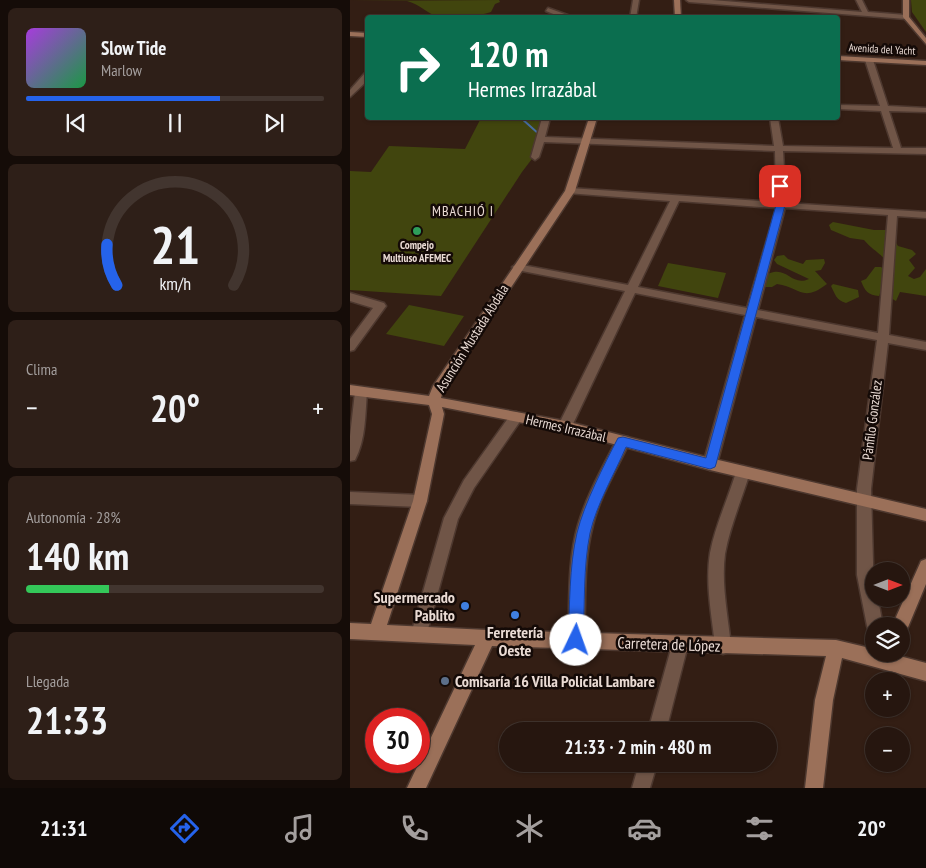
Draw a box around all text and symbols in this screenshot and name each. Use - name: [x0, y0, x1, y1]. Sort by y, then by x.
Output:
- text: 120 m: [468, 31, 549, 77]
- icon: right: [385, 35, 450, 100]
- text: Slow Tide: [101, 36, 166, 60]
- street label: Avenida del Yacht: [848, 40, 916, 58]
- text: Marlow: [101, 60, 142, 80]
- text: Hermes Irrazábal: [468, 75, 597, 103]
- icon: previous: [62, 109, 90, 137]
- icon: pause: [161, 109, 189, 137]
- icon: next: [260, 109, 288, 137]
- pin: [759, 165, 801, 207]
- icon: arrive: [766, 172, 794, 200]
- district label: MBACHIÓ I: [432, 202, 494, 220]
- text: 21: [150, 211, 200, 278]
- marker: Compejo Multiuso AFEMEC: [411, 225, 423, 237]
- place label: Compejo Multiuso AFEMEC: [383, 238, 451, 265]
- text: km/h: [159, 272, 191, 295]
- street label: Asunción Mustada Abdala: [432, 281, 512, 395]
- text: Clima: [26, 359, 57, 379]
- street label: Pánfilo González: [858, 379, 886, 461]
- text: 20°: [150, 383, 200, 432]
- text: −: [26, 389, 38, 426]
- text: +: [312, 389, 324, 426]
- street label: Hermes Irrazábal: [524, 410, 609, 446]
- text: Autonomía · 28%: [26, 507, 121, 527]
- text: 140 km: [26, 531, 129, 580]
- north arrow: [865, 562, 910, 608]
- map controls: [865, 562, 910, 772]
- place label: Supermercado Pablito: [374, 587, 455, 625]
- marker: Supermercado Pablito: [459, 600, 471, 612]
- marker: Ferretería Oeste: [509, 609, 521, 621]
- position arrow: [549, 613, 601, 665]
- button: layers: [865, 617, 910, 662]
- place label: Ferretería Oeste: [487, 622, 543, 660]
- street label: Carretera de López: [617, 632, 721, 656]
- text: Llegada: [26, 671, 70, 691]
- place label: Comisaría 16 Villa Policial Lambare: [455, 671, 655, 691]
- button: +: [865, 672, 910, 717]
- marker: Comisaría 16 Villa Policial Lambare: [439, 675, 451, 687]
- text: 21:33: [26, 695, 108, 744]
- speed limit sign: 30: [365, 708, 430, 773]
- button: −: [865, 727, 910, 772]
- text: 21:33 · 2 min · 480 m: [565, 735, 711, 759]
- icon: directions: [167, 811, 202, 846]
- icon: music: [282, 811, 317, 846]
- icon: phone: [397, 811, 432, 846]
- icon: climate: [512, 811, 547, 846]
- icon: car: [627, 811, 662, 846]
- icon: filters: [742, 811, 777, 846]
- text: 21:31: [40, 814, 88, 842]
- text: 20°: [857, 814, 886, 842]

